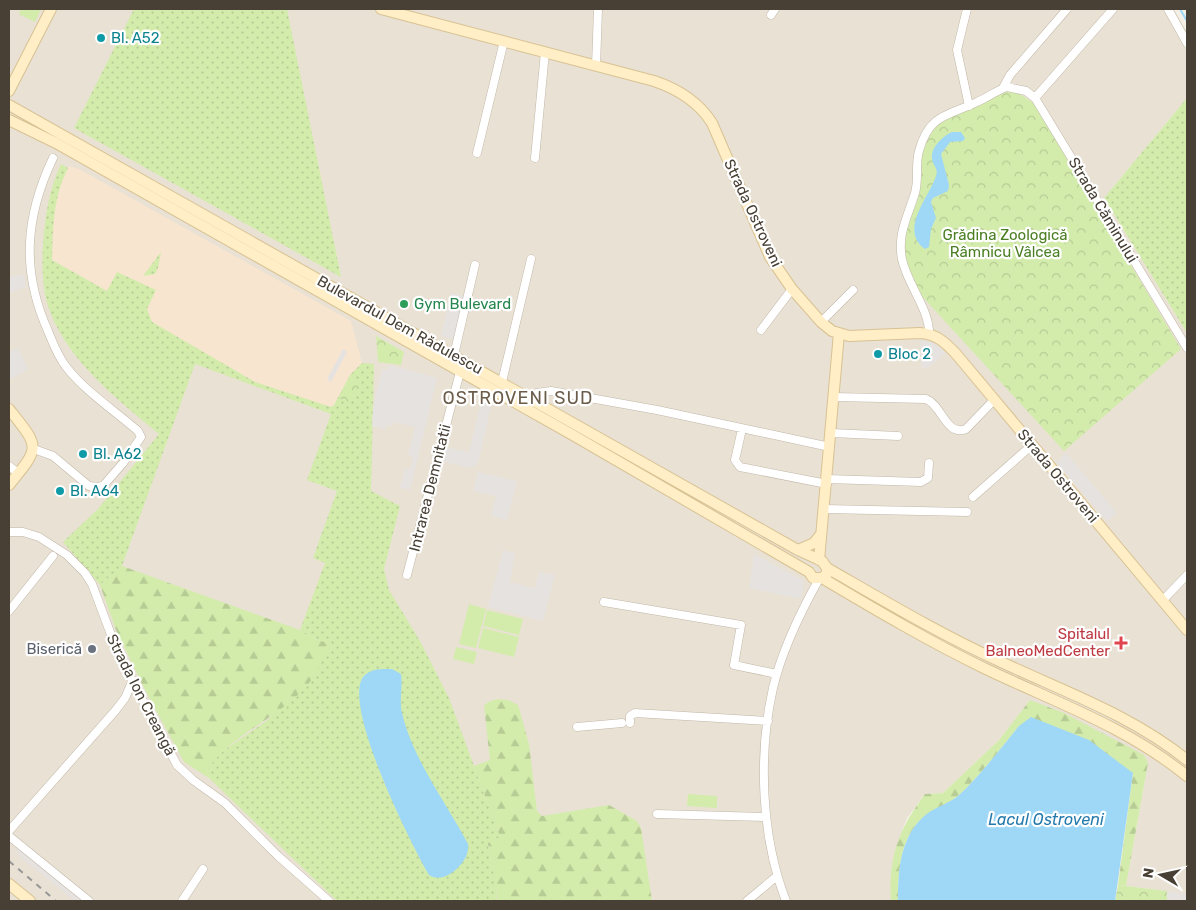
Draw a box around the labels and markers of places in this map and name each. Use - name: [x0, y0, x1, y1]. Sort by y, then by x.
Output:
- place label: Bl. A52: [111, 29, 160, 47]
- marker: Bl. A52: [95, 32, 107, 44]
- place label: Gym Bulevard: [414, 295, 511, 313]
- marker: Gym Bulevard: [398, 298, 410, 310]
- place label: Bloc 2: [888, 345, 931, 363]
- marker: Bloc 2: [872, 348, 884, 360]
- place label: Bl. A62: [93, 445, 142, 463]
- marker: Bl. A62: [77, 448, 89, 460]
- place label: Bl. A64: [70, 482, 119, 500]
- marker: Bl. A64: [54, 485, 66, 497]
- place label: Spitalul BalneoMedCenter: [985, 625, 1110, 660]
- marker: Spitalul BalneoMedCenter: [1114, 636, 1128, 650]
- place label: Biserică: [26, 640, 82, 658]
- marker: Biserică: [86, 643, 98, 655]

